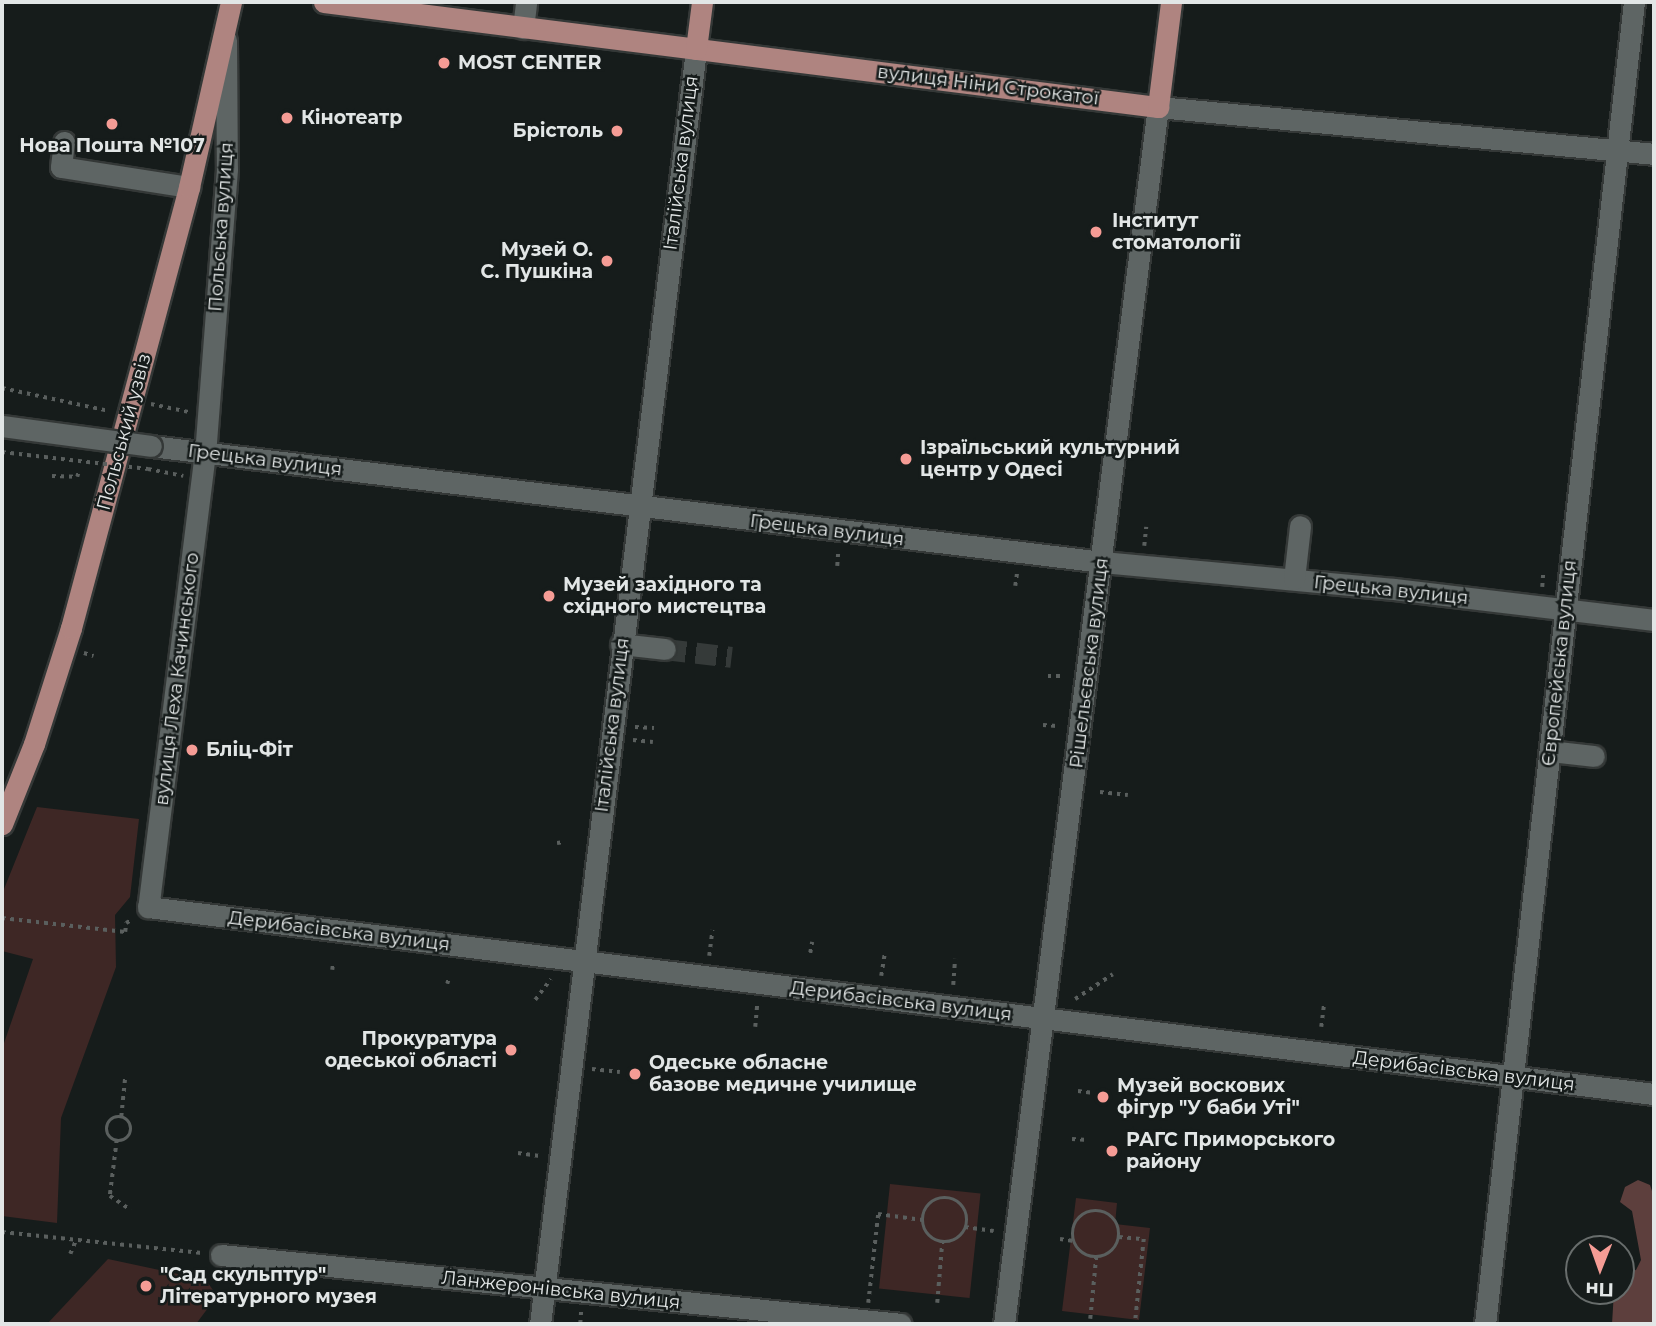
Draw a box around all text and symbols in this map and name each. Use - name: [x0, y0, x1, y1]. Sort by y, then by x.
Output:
- place label: MOST CENTER: [458, 52, 602, 74]
- marker: MOST CENTER: [436, 55, 452, 71]
- street label: вулиця Ніни Строкатої: [876, 60, 1100, 110]
- street label: Італійська вулиця: [659, 74, 703, 252]
- place label: Кінотеатр: [301, 107, 402, 129]
- marker: Кінотеатр: [279, 110, 295, 126]
- marker: Нова Пошта №107: [104, 116, 120, 132]
- place label: Брістоль: [513, 120, 603, 142]
- marker: Брістоль: [609, 123, 625, 139]
- place label: Нова Пошта №107: [19, 135, 205, 157]
- street label: Польська вулиця: [204, 141, 238, 313]
- place label: Інститут стоматології: [1112, 210, 1241, 254]
- marker: Інститут стоматології: [1086, 222, 1106, 242]
- place label: Музей О. С. Пушкіна: [480, 239, 593, 283]
- marker: Музей О. С. Пушкіна: [599, 253, 615, 269]
- street label: Польський узвіз: [92, 351, 156, 513]
- place label: Ізраїльський культурний центр у Одесі: [920, 437, 1180, 481]
- street label: Грецька вулиця: [187, 439, 343, 481]
- marker: Ізраїльський культурний центр у Одесі: [898, 451, 914, 467]
- street label: Грецька вулиця: [749, 509, 905, 551]
- street label: вулиця Леха Качинського: [150, 551, 204, 807]
- street label: Рішельєвська вулиця: [1065, 556, 1113, 770]
- street label: Європейська вулиця: [1537, 559, 1581, 767]
- street label: Грецька вулиця: [1313, 571, 1469, 609]
- place label: Музей західного та східного мистецтва: [563, 574, 766, 618]
- marker: Музей західного та східного мистецтва: [541, 588, 557, 604]
- street label: Італійська вулиця: [590, 636, 634, 814]
- place label: Бліц-Фіт: [206, 739, 293, 761]
- marker: Бліц-Фіт: [184, 742, 200, 758]
- street label: Дерибасівська вулиця: [227, 906, 451, 956]
- street label: Дерибасівська вулиця: [789, 976, 1013, 1026]
- place label: Прокуратура одеської області: [325, 1028, 497, 1072]
- marker: Прокуратура одеської області: [503, 1042, 519, 1058]
- street label: Дерибасівська вулиця: [1352, 1046, 1576, 1096]
- place label: Одеське обласне базове медичне училище: [649, 1052, 917, 1096]
- marker: Одеське обласне базове медичне училище: [627, 1066, 643, 1082]
- place label: Музей воскових фігур "У баби Уті": [1117, 1075, 1300, 1119]
- marker: Музей воскових фігур "У баби Уті": [1095, 1089, 1111, 1105]
- place label: РАГС Приморського району: [1126, 1129, 1335, 1173]
- marker: РАГС Приморського району: [1104, 1143, 1120, 1159]
- north arrow: [1565, 1235, 1635, 1305]
- place label: "Сад скульптур" Літературного музея: [160, 1264, 377, 1308]
- street label: Ланжеронівська вулиця: [440, 1266, 682, 1314]
- marker: "Сад скульптур" Літературного музея: [138, 1278, 154, 1294]
- text: Пн: [1585, 1278, 1614, 1301]

